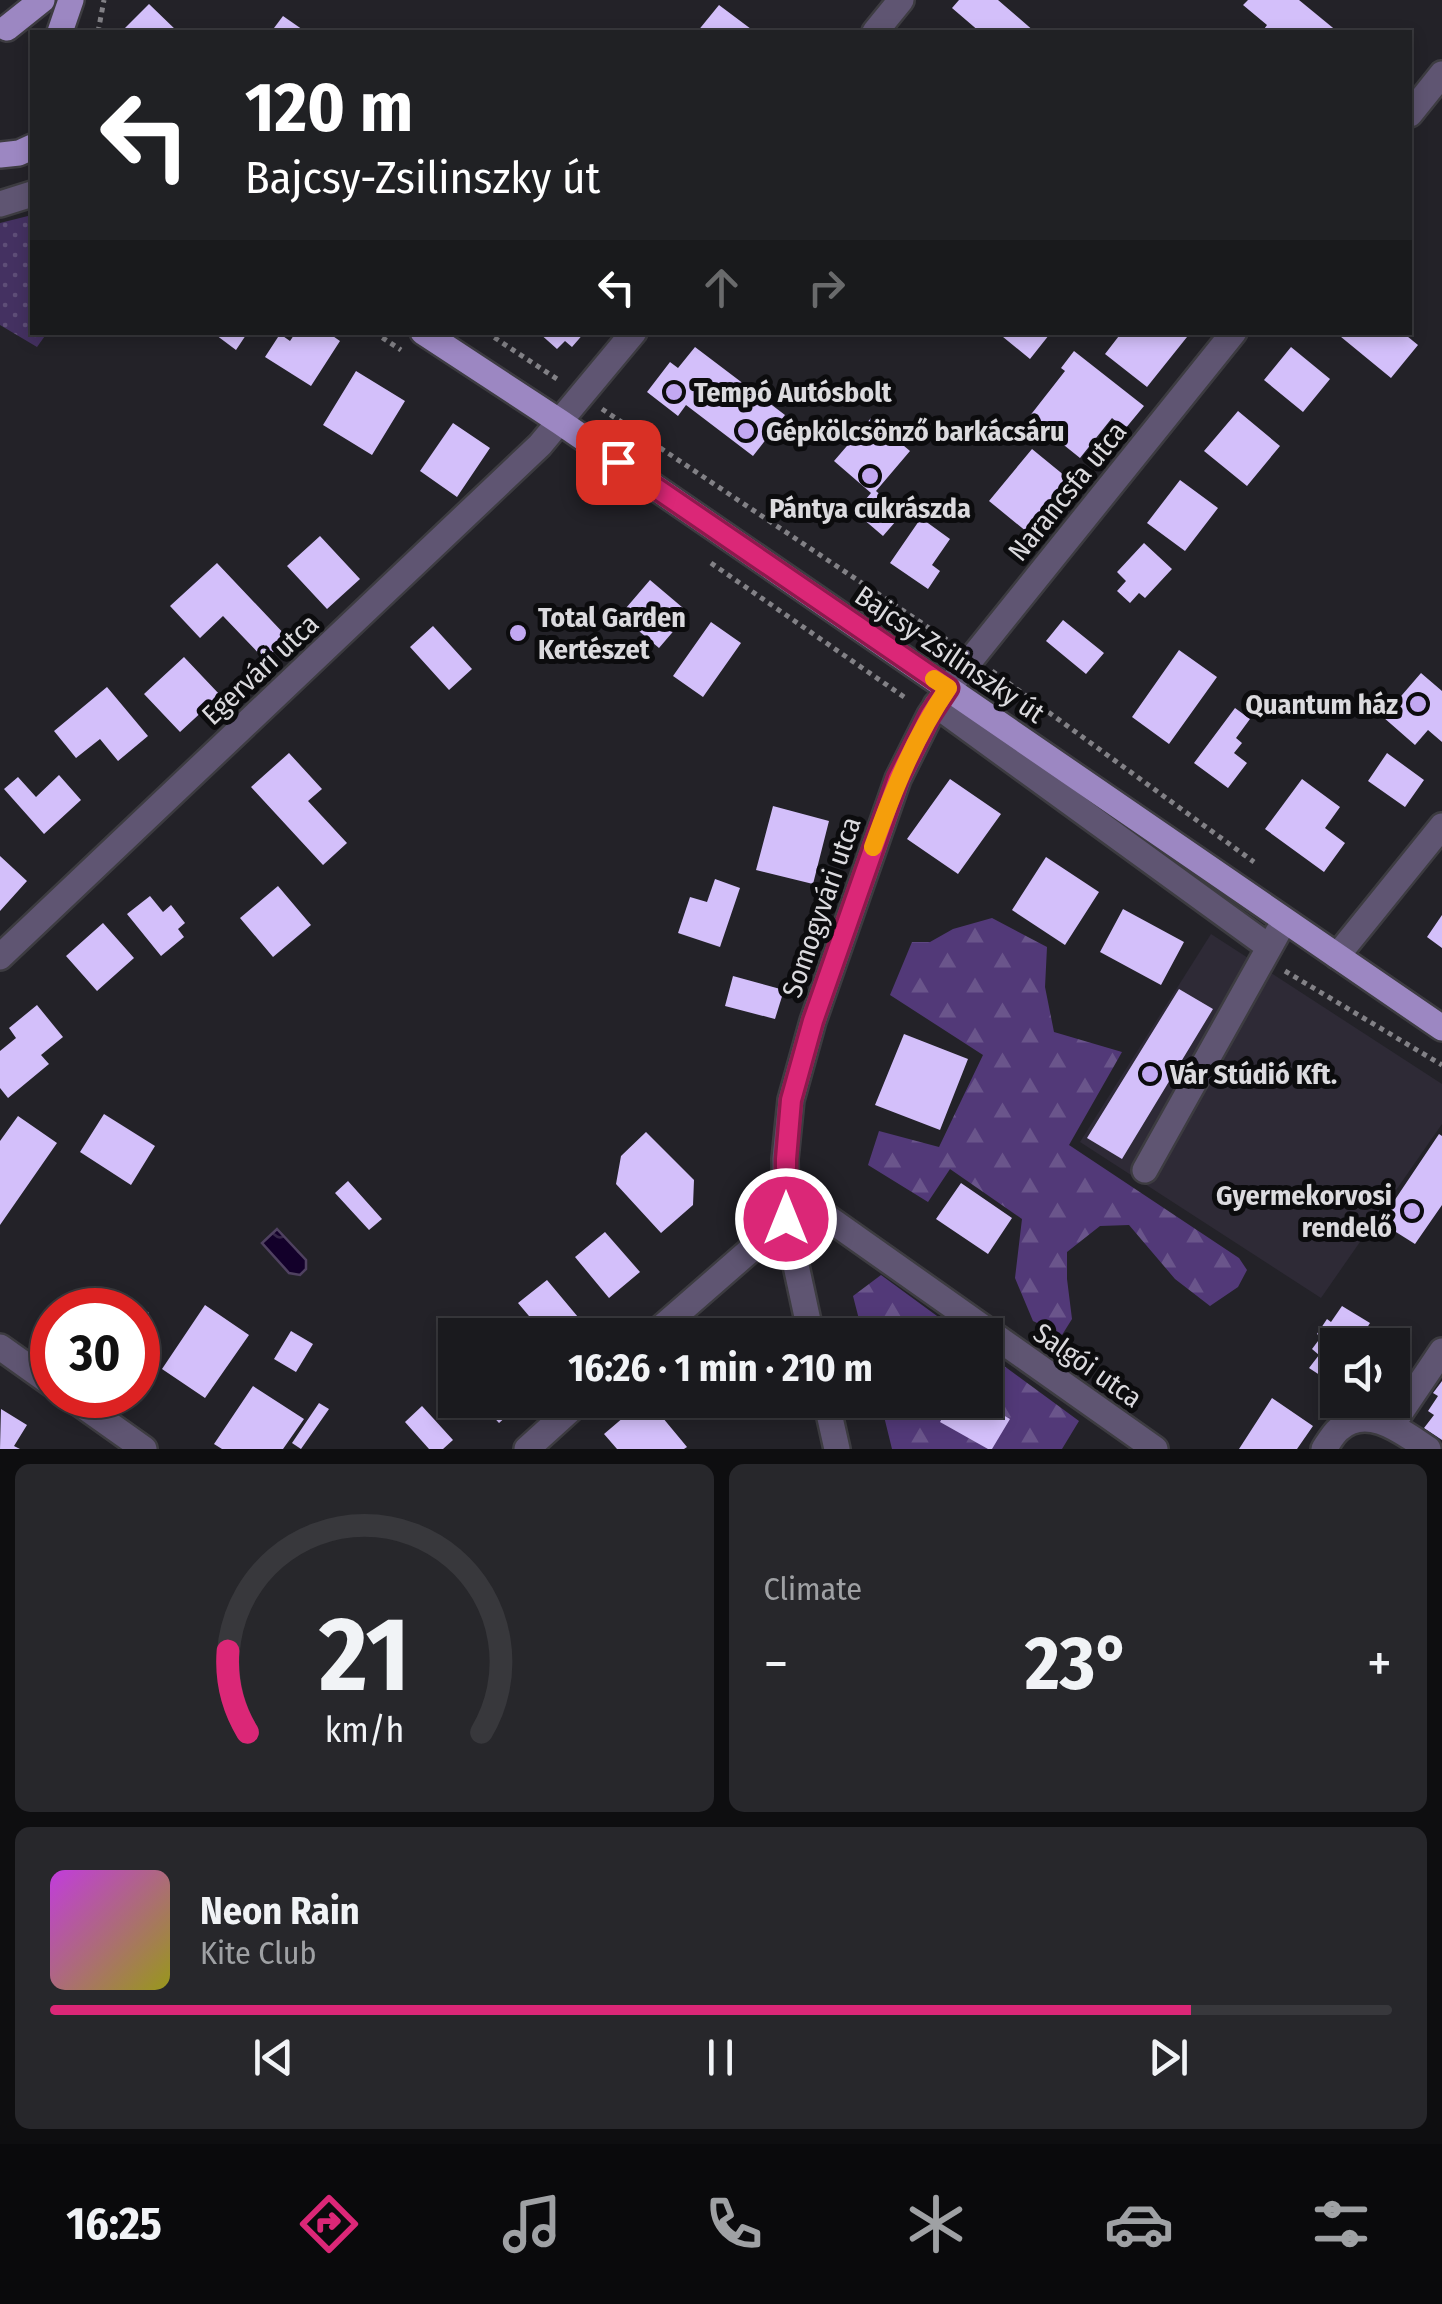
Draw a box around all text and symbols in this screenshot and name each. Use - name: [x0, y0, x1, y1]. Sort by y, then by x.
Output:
- text: 120 m: [245, 66, 413, 150]
- icon: left: [80, 70, 210, 200]
- text: Bajcsy-Zsilinszky út: [245, 151, 600, 205]
- icon: left: [589, 260, 644, 315]
- icon: ahead: [694, 260, 749, 315]
- icon: right: [799, 260, 854, 315]
- place label: Tempó Autósbolt: [694, 376, 893, 409]
- marker: Tempó Autósbolt: [663, 381, 685, 403]
- place label: Gépkölcsönző barkácsáru: [766, 415, 1065, 448]
- street label: Narancsfa utca: [1001, 415, 1133, 567]
- pin: [576, 420, 661, 505]
- marker: Gépkölcsönző barkácsáru: [735, 420, 757, 442]
- icon: arrive: [591, 435, 646, 490]
- marker: Pántya cukrászda: [859, 465, 881, 487]
- place label: Pántya cukrászda: [769, 492, 971, 525]
- street label: Bajcsy-Zsilinszky út: [849, 579, 1051, 730]
- place label: Total Garden Kertészet: [538, 601, 686, 666]
- street label: Egervári utca: [195, 607, 325, 732]
- marker: Total Garden Kertészet: [507, 622, 529, 644]
- place label: Quantum ház: [1245, 688, 1398, 721]
- marker: Quantum ház: [1407, 693, 1429, 715]
- street label: Somogyvári utca: [775, 813, 868, 1002]
- place label: Vár Stúdió Kft.: [1169, 1058, 1337, 1091]
- marker: Vár Stúdió Kft.: [1139, 1063, 1161, 1085]
- position arrow: [734, 1167, 838, 1271]
- place label: Gyermekorvosi rendelő: [1216, 1179, 1392, 1244]
- marker: Gyermekorvosi rendelő: [1401, 1200, 1423, 1222]
- speed limit sign: 30: [30, 1288, 160, 1418]
- street label: Salgói utca: [1027, 1316, 1148, 1415]
- map controls: [1320, 1328, 1410, 1418]
- button: sound: [1320, 1328, 1410, 1418]
- text: 16:26 · 1 min · 210 m: [568, 1345, 873, 1391]
- text: Climate: [764, 1570, 862, 1608]
- text: 21: [318, 1593, 409, 1718]
- text: 23°: [1025, 1619, 1130, 1709]
- text: −: [764, 1631, 788, 1697]
- text: +: [1367, 1631, 1392, 1697]
- text: km/h: [324, 1709, 404, 1751]
- text: Neon Rain: [200, 1888, 360, 1934]
- text: Kite Club: [200, 1934, 316, 1972]
- icon: previous: [246, 2030, 301, 2085]
- icon: pause: [693, 2030, 748, 2085]
- icon: next: [1141, 2030, 1196, 2085]
- icon: directions: [294, 2189, 364, 2259]
- icon: music: [497, 2189, 567, 2259]
- icon: phone: [699, 2189, 769, 2259]
- icon: climate: [901, 2189, 971, 2259]
- icon: car: [1104, 2189, 1174, 2259]
- icon: filters: [1306, 2189, 1376, 2259]
- text: 16:25: [66, 2197, 162, 2251]

